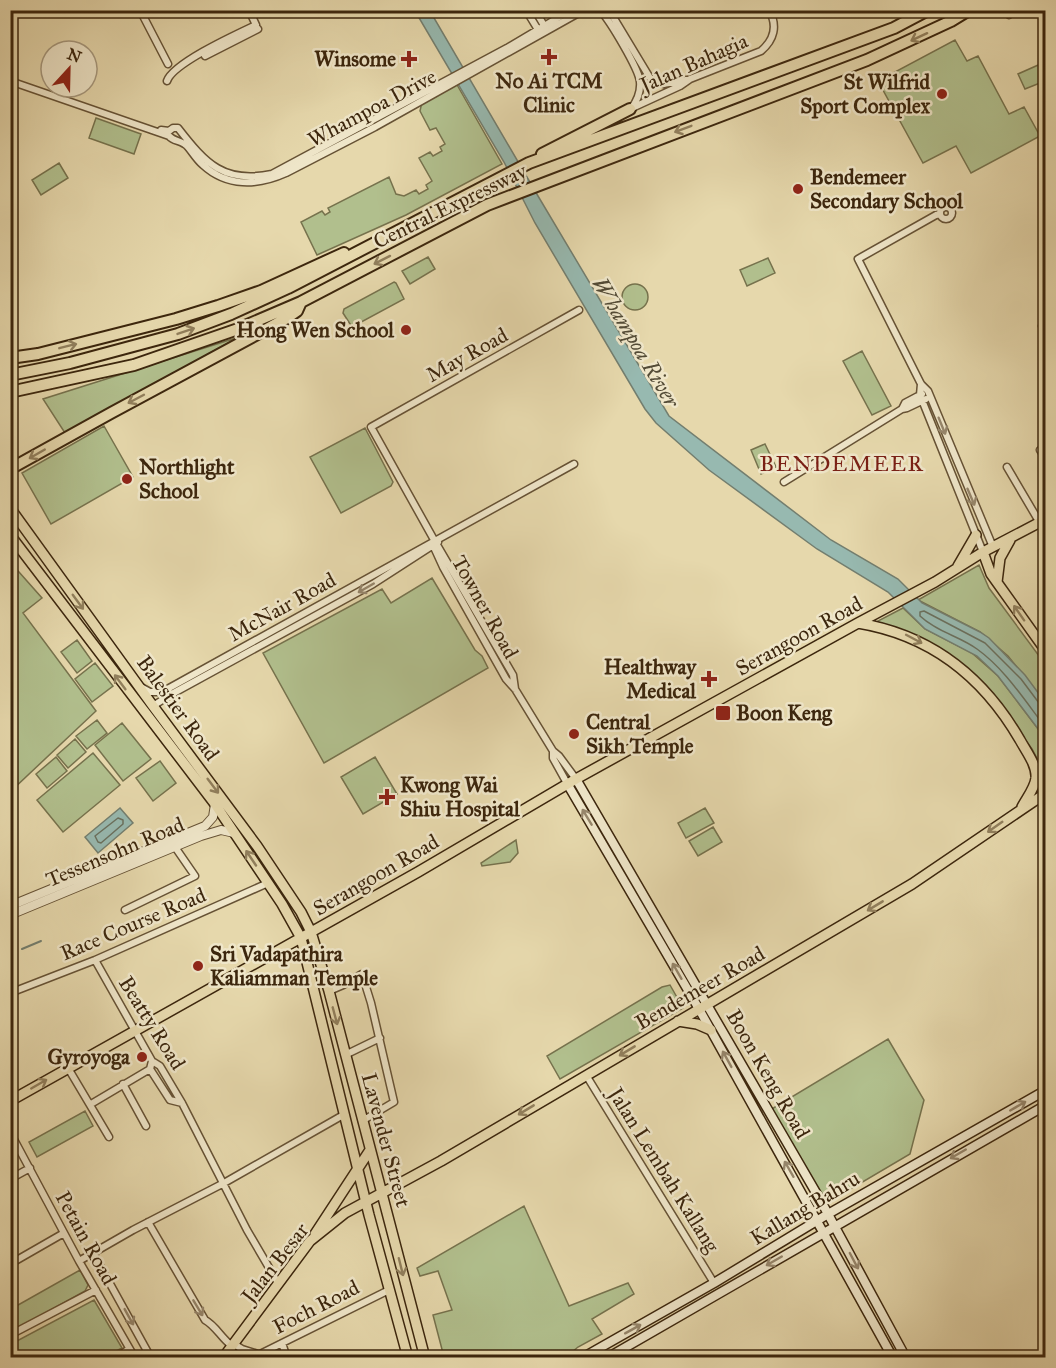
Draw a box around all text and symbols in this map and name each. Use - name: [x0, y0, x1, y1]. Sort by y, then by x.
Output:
- street label: Jalan Bahagia: [634, 28, 752, 99]
- one-way arrow: [910, 31, 928, 43]
- north arrow: [39, 39, 99, 99]
- text: N: [65, 44, 85, 67]
- place label: Winsome: [314, 46, 396, 72]
- marker: No Ai TCM Clinic: [540, 48, 558, 66]
- marker: Winsome: [400, 50, 418, 68]
- street label: Whampoa Drive: [303, 63, 441, 153]
- place label: No Ai TCM Clinic: [495, 68, 603, 118]
- place label: St Wilfrid Sport Complex: [800, 69, 931, 119]
- marker: St Wilfrid Sport Complex: [935, 87, 949, 101]
- one-way arrow: [675, 124, 693, 135]
- street label: Central Expressway: [369, 157, 532, 254]
- place label: Bendemeer Secondary School: [810, 164, 964, 214]
- marker: Bendemeer Secondary School: [791, 182, 805, 196]
- one-way arrow: [373, 255, 391, 267]
- water label: Whampoa River: [586, 272, 686, 414]
- place label: Hong Wen School: [236, 317, 395, 343]
- street label: May Road: [422, 322, 513, 388]
- marker: Hong Wen School: [399, 323, 413, 337]
- one-way arrow: [176, 324, 195, 335]
- one-way arrow: [58, 340, 77, 352]
- one-way arrow: [127, 394, 145, 405]
- one-way arrow: [937, 416, 948, 434]
- one-way arrow: [29, 449, 46, 461]
- district label: BENDEMEER: [760, 450, 924, 477]
- place label: Northlight School: [139, 454, 235, 504]
- marker: Northlight School: [120, 472, 134, 486]
- one-way arrow: [967, 488, 978, 506]
- street label: Towner Road: [446, 551, 524, 664]
- street label: McNair Road: [224, 566, 341, 647]
- one-way arrow: [358, 582, 375, 594]
- street label: Serangoon Road: [731, 590, 867, 682]
- one-way arrow: [72, 594, 84, 610]
- one-way arrow: [1013, 605, 1025, 621]
- one-way arrow: [905, 633, 922, 645]
- street label: Balestier Road: [131, 650, 225, 766]
- place label: Healthway Medical: [604, 654, 697, 704]
- marker: Healthway Medical: [700, 670, 718, 688]
- one-way arrow: [114, 674, 127, 690]
- place label: Boon Keng: [736, 700, 833, 726]
- marker: Boon Keng: [714, 704, 732, 722]
- place label: Central Sikh Temple: [586, 709, 694, 759]
- marker: Central Sikh Temple: [567, 727, 581, 741]
- place label: Kwong Wai Shiu Hospital: [400, 772, 521, 822]
- one-way arrow: [207, 778, 219, 794]
- marker: Kwong Wai Shiu Hospital: [378, 788, 396, 806]
- one-way arrow: [581, 809, 593, 826]
- street label: Tessensohn Road: [42, 811, 188, 893]
- one-way arrow: [988, 821, 1004, 833]
- street label: Serangoon Road: [309, 828, 444, 921]
- one-way arrow: [245, 850, 257, 867]
- street label: Race Course Road: [56, 881, 210, 966]
- one-way arrow: [867, 900, 884, 912]
- street label: Bendemeer Road: [630, 940, 770, 1036]
- place label: Sri Vadapathira Kaliamman Temple: [210, 941, 378, 991]
- marker: Sri Vadapathira Kaliamman Temple: [191, 959, 205, 973]
- one-way arrow: [671, 963, 683, 980]
- street label: Beatty Road: [113, 971, 191, 1075]
- street label: Boon Keng Road: [720, 1005, 816, 1144]
- one-way arrow: [330, 1006, 341, 1025]
- place label: Gyroyoga: [47, 1044, 131, 1070]
- one-way arrow: [619, 1045, 636, 1057]
- marker: Gyroyoga: [135, 1050, 149, 1064]
- one-way arrow: [720, 1051, 732, 1068]
- street label: Lavender Street: [356, 1070, 417, 1211]
- one-way arrow: [30, 1078, 47, 1090]
- street label: Jalan Lembah Kallang: [602, 1081, 725, 1257]
- one-way arrow: [1009, 1099, 1026, 1111]
- one-way arrow: [518, 1105, 535, 1117]
- one-way arrow: [950, 1148, 967, 1160]
- one-way arrow: [782, 1161, 794, 1178]
- street label: Kallang Bahru: [745, 1165, 865, 1251]
- street label: Petain Road: [50, 1187, 123, 1290]
- street label: Jalan Besar: [234, 1218, 314, 1310]
- one-way arrow: [849, 1251, 860, 1269]
- one-way arrow: [766, 1255, 783, 1267]
- one-way arrow: [396, 1258, 408, 1277]
- street label: Foch Road: [268, 1274, 364, 1340]
- one-way arrow: [192, 1299, 204, 1316]
- one-way arrow: [124, 1308, 135, 1326]
- one-way arrow: [624, 1323, 641, 1335]

